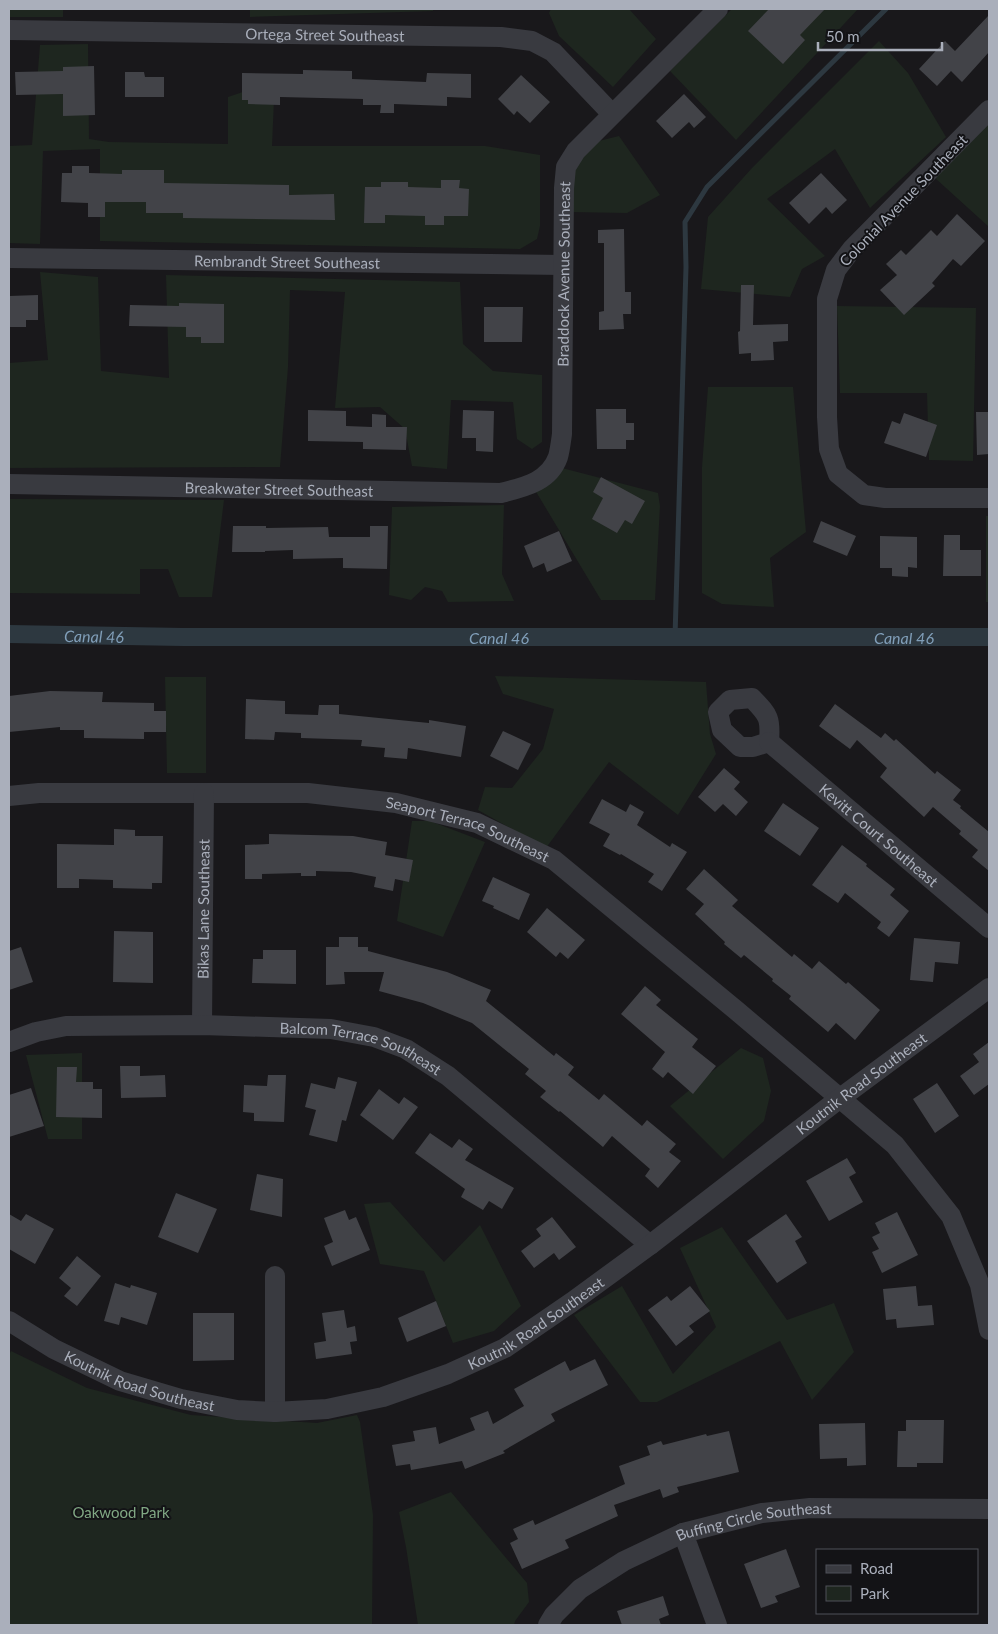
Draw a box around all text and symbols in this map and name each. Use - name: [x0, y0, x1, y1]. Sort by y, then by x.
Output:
- scale bar: [818, 20, 942, 52]
- street label: Ortega Street Southeast: [245, 24, 405, 45]
- text: 50 m: [826, 27, 860, 45]
- street label: Colonial Avenue Southeast: [835, 130, 971, 270]
- street label: Braddock Avenue Southeast: [554, 180, 574, 367]
- street label: Rembrandt Street Southeast: [194, 251, 381, 272]
- street label: Breakwater Street Southeast: [185, 478, 374, 500]
- water label: Canal 46: [64, 625, 125, 645]
- water label: Canal 46: [469, 628, 529, 647]
- water label: Canal 46: [874, 628, 934, 647]
- street label: Kevitt Court Southeast: [816, 780, 943, 891]
- street label: Seaport Terrace Southeast: [385, 793, 553, 866]
- street label: Bikas Lane Southeast: [193, 838, 213, 979]
- street label: Balcom Terrace Southeast: [279, 1018, 446, 1079]
- street label: Koutnik Road Southeast: [792, 1028, 930, 1138]
- street label: Koutnik Road Southeast: [465, 1273, 608, 1373]
- street label: Koutnik Road Southeast: [62, 1347, 217, 1415]
- street label: Buffing Circle Southeast: [673, 1499, 832, 1544]
- park label: Oakwood Park: [72, 1503, 170, 1521]
- legend: [816, 1549, 978, 1614]
- text: Road: [860, 1559, 893, 1577]
- text: Park: [860, 1584, 890, 1602]

